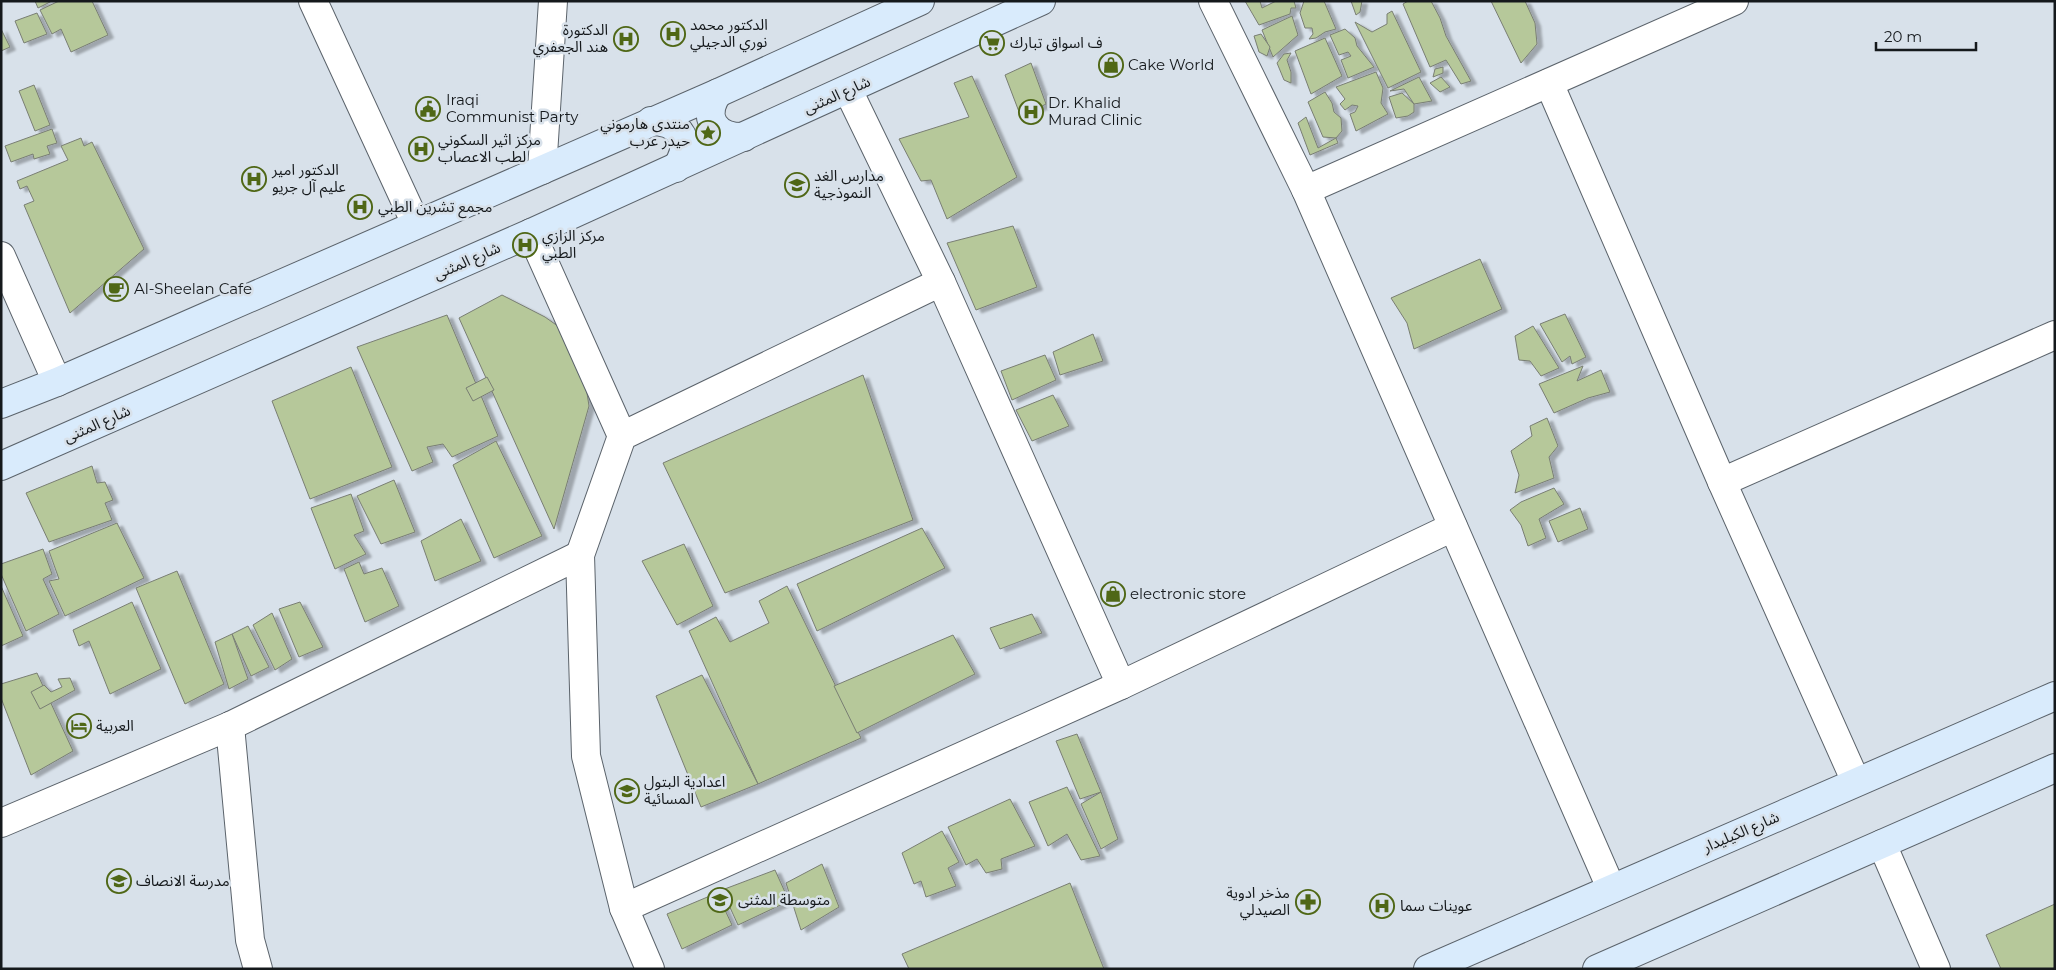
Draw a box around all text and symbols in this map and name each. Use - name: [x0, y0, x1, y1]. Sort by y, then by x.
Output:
- place label: الدكتور محمد نوري الدجيلي: [690, 15, 768, 53]
- place label: الدكتورة هند الجعفري: [533, 20, 608, 58]
- scale bar: [1876, 20, 1976, 52]
- hospital icon: الدكتور محمد نوري الدجيلي: [660, 21, 686, 47]
- hospital icon: الدكتورة هند الجعفري: [613, 26, 639, 52]
- text: 20 m: [1884, 27, 1922, 46]
- supermarket icon: ف اسواق تبارك: [979, 30, 1005, 56]
- place label: ف اسواق تبارك: [1010, 33, 1103, 52]
- shop icon: Cake World: [1098, 52, 1124, 78]
- place label: Cake World: [1128, 55, 1214, 74]
- street label: شارع المثنى: [800, 71, 875, 120]
- place label: Iraqi Communist Party: [446, 90, 579, 126]
- place label: Dr. Khalid Murad Clinic: [1048, 93, 1142, 129]
- public building icon: Iraqi Communist Party: [415, 96, 441, 122]
- hospital icon: Dr. Khalid Murad Clinic: [1018, 99, 1044, 125]
- place label: منتدى هارموني حيدر عرب: [600, 114, 690, 150]
- place icon: منتدى هارموني حيدر عرب: [695, 120, 721, 146]
- place label: مركز اثير السكوني لطب الاعصاب: [438, 130, 541, 166]
- hospital icon: مركز اثير السكوني لطب الاعصاب: [408, 136, 434, 162]
- place label: الدكتور امير عليم آل جريو: [271, 160, 346, 198]
- hospital icon: الدكتور امير عليم آل جريو: [241, 166, 267, 192]
- place label: مدارس الغد النموذجية: [814, 166, 884, 202]
- school or university icon: مدارس الغد النموذجية: [784, 172, 810, 198]
- hospital icon: مجمع تشرين الطبي: [347, 194, 373, 220]
- place label: مجمع تشرين الطبي: [378, 197, 492, 219]
- place label: مركز الرازي الطبي: [542, 226, 605, 264]
- hospital icon: مركز الرازي الطبي: [512, 232, 538, 258]
- street label: شارع المثنى: [430, 237, 505, 286]
- cafe icon: Al-Sheelan Cafe: [103, 276, 129, 302]
- place label: Al-Sheelan Cafe: [134, 279, 252, 298]
- street label: شارع المثنى: [60, 400, 135, 449]
- shop icon: electronic store: [1100, 581, 1126, 607]
- place label: electronic store: [1130, 584, 1246, 603]
- hotel icon: العربية: [66, 713, 92, 739]
- place label: العربية: [96, 716, 134, 735]
- place label: اعدادية البتول المسائية: [644, 772, 725, 808]
- school or university icon: اعدادية البتول المسائية: [614, 778, 640, 804]
- street label: شارع الكيليدار: [1699, 807, 1783, 859]
- school or university icon: مدرسة الانصاف: [106, 868, 132, 894]
- place label: مدرسة الانصاف: [136, 871, 230, 890]
- place label: مذخر ادوية الصيدلي: [1226, 883, 1290, 921]
- school or university icon: متوسطة المثنى: [707, 887, 733, 913]
- pharmacy icon: مذخر ادوية الصيدلي: [1295, 889, 1321, 915]
- place label: متوسطة المثنى: [738, 890, 830, 909]
- hospital icon: عوينات سما: [1369, 893, 1395, 919]
- place label: عوينات سما: [1400, 896, 1473, 915]

